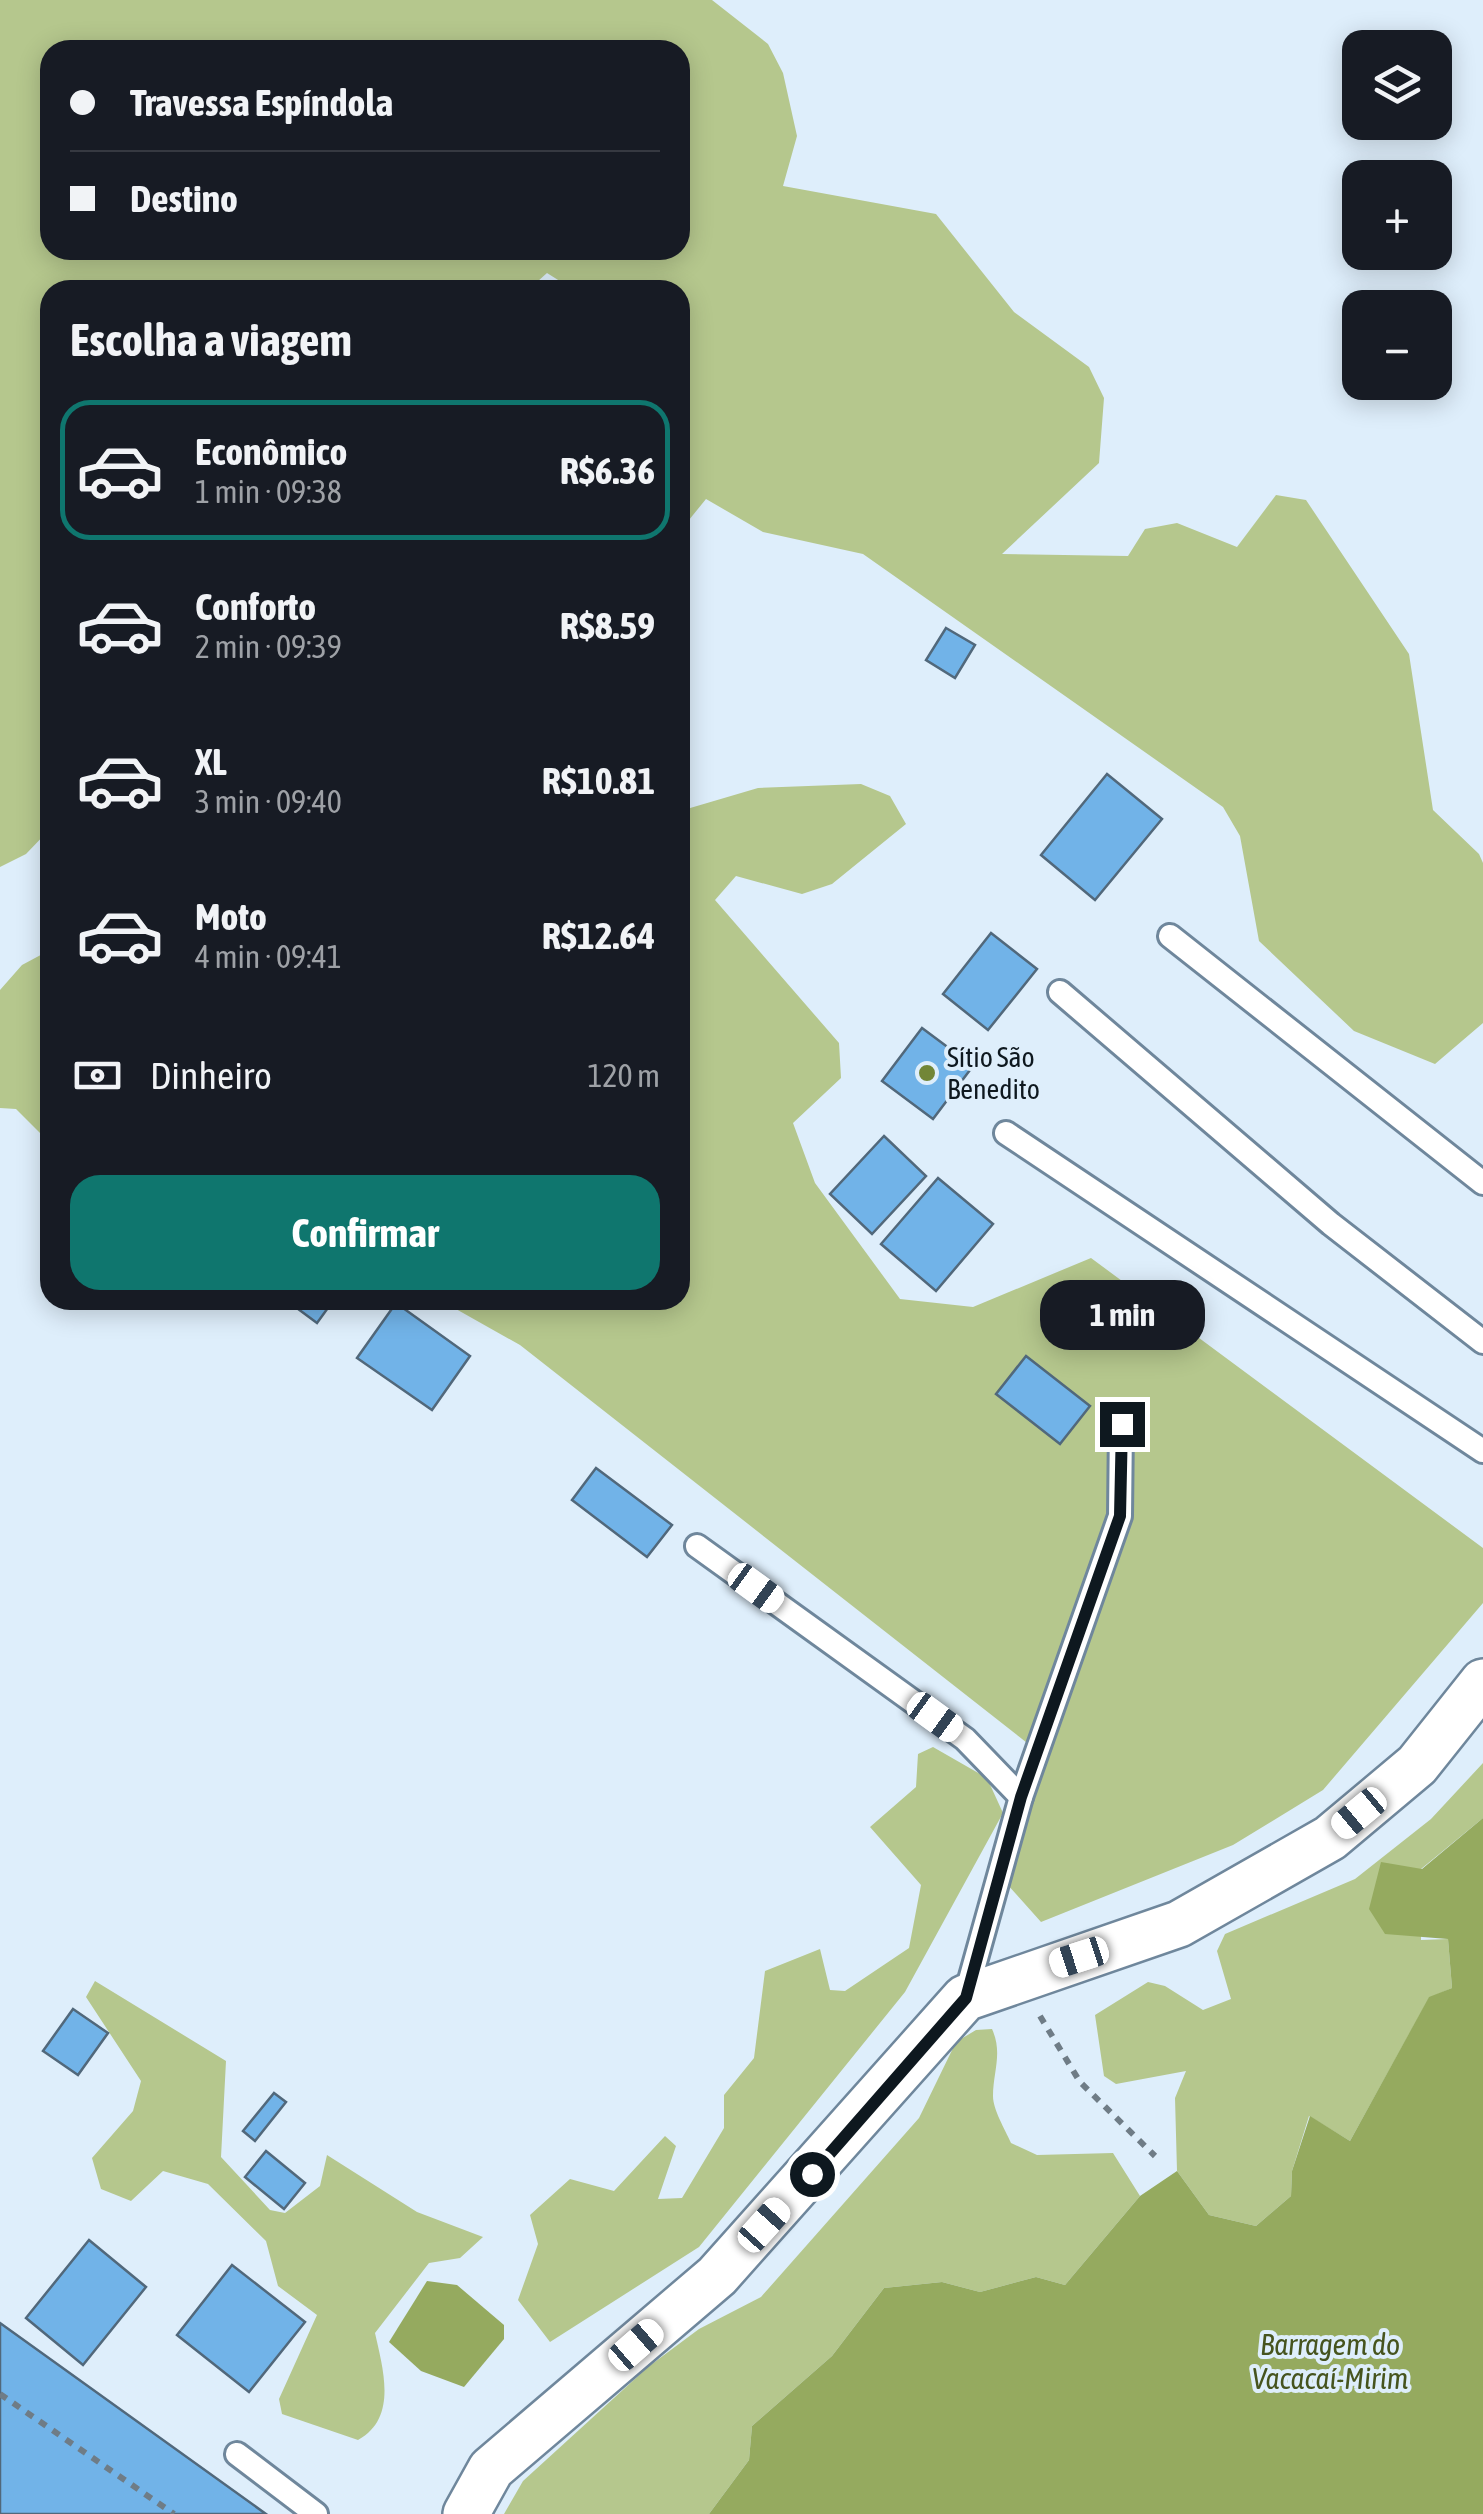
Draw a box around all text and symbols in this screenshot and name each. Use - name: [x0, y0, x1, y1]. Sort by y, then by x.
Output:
- map controls: [1342, 30, 1452, 400]
- button: layers: [1342, 30, 1452, 140]
- text: Travessa Espíndola: [130, 81, 393, 124]
- button: +: [1342, 160, 1452, 270]
- text: Destino: [130, 177, 238, 220]
- button: −: [1342, 290, 1452, 400]
- text: Escolha a viagem: [70, 314, 352, 366]
- icon: car: [75, 425, 165, 515]
- text: Econômico: [195, 430, 347, 473]
- text: R$6.36: [560, 449, 655, 492]
- text: 1 min · 09:38: [195, 473, 342, 510]
- icon: car: [75, 580, 165, 670]
- text: Conforto: [195, 585, 316, 628]
- text: R$8.59: [560, 604, 655, 647]
- text: 2 min · 09:39: [195, 628, 342, 665]
- icon: car: [75, 735, 165, 825]
- text: XL: [195, 740, 227, 783]
- text: R$10.81: [542, 759, 655, 802]
- text: 3 min · 09:40: [195, 783, 342, 820]
- icon: car: [75, 890, 165, 980]
- text: Moto: [195, 895, 267, 938]
- text: R$12.64: [542, 914, 655, 957]
- text: 4 min · 09:41: [195, 938, 342, 975]
- place label: Sítio São Benedito: [947, 1041, 1040, 1105]
- icon: cash: [70, 1048, 125, 1103]
- text: Dinheiro: [150, 1054, 272, 1097]
- text: 120 m: [587, 1057, 660, 1094]
- marker: Sítio São Benedito: [916, 1062, 938, 1084]
- button: Confirmar: [70, 1175, 660, 1290]
- callout: 1 min: [1040, 1279, 1204, 1349]
- text: 1 min: [1090, 1296, 1155, 1333]
- route end: [1100, 1402, 1145, 1447]
- car: [723, 1558, 789, 1618]
- car: [902, 1687, 968, 1747]
- car: [1326, 1782, 1392, 1844]
- car: [1046, 1933, 1112, 1981]
- route start: [790, 2152, 835, 2197]
- car: [733, 2193, 795, 2257]
- car: [604, 2314, 668, 2376]
- water label: Barragem do Vacacaí-Mirim: [1252, 2327, 1408, 2395]

